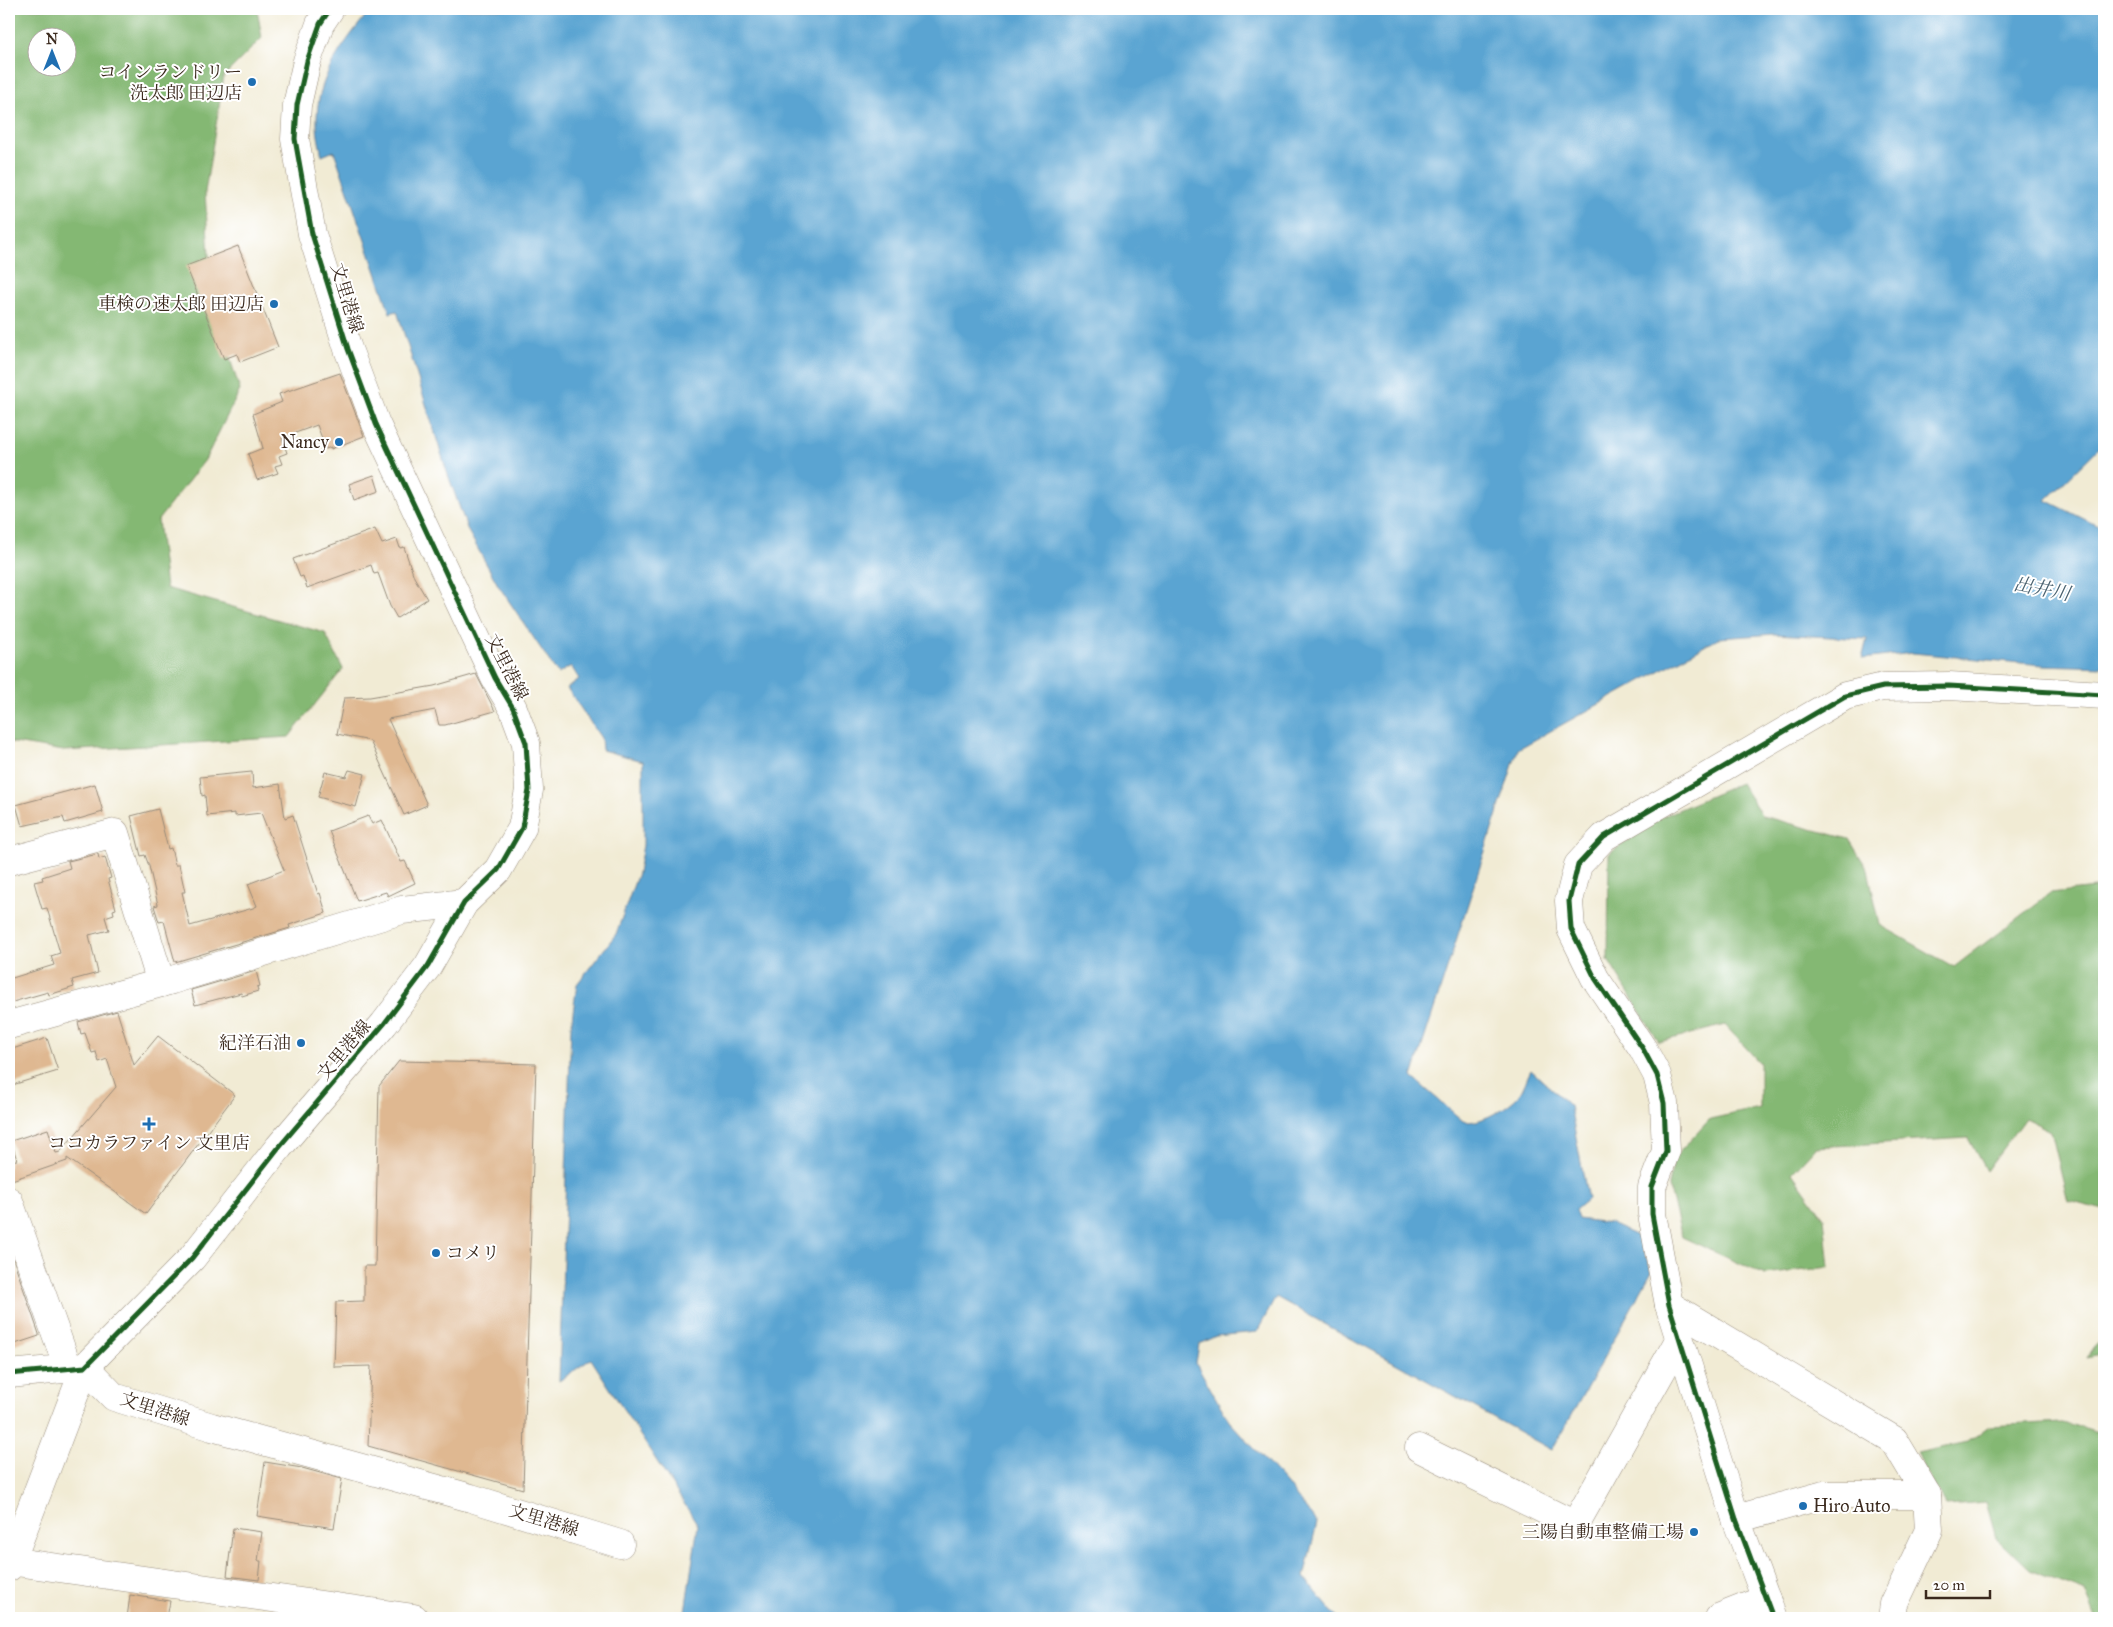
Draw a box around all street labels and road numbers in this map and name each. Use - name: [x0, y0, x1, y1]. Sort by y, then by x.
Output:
- street label: 文里港線: [326, 260, 368, 336]
- street label: 文里港線: [481, 630, 533, 704]
- street label: 文里港線: [312, 1015, 376, 1085]
- street label: 文里港線: [117, 1387, 193, 1431]
- street label: 文里港線: [506, 1499, 582, 1541]

